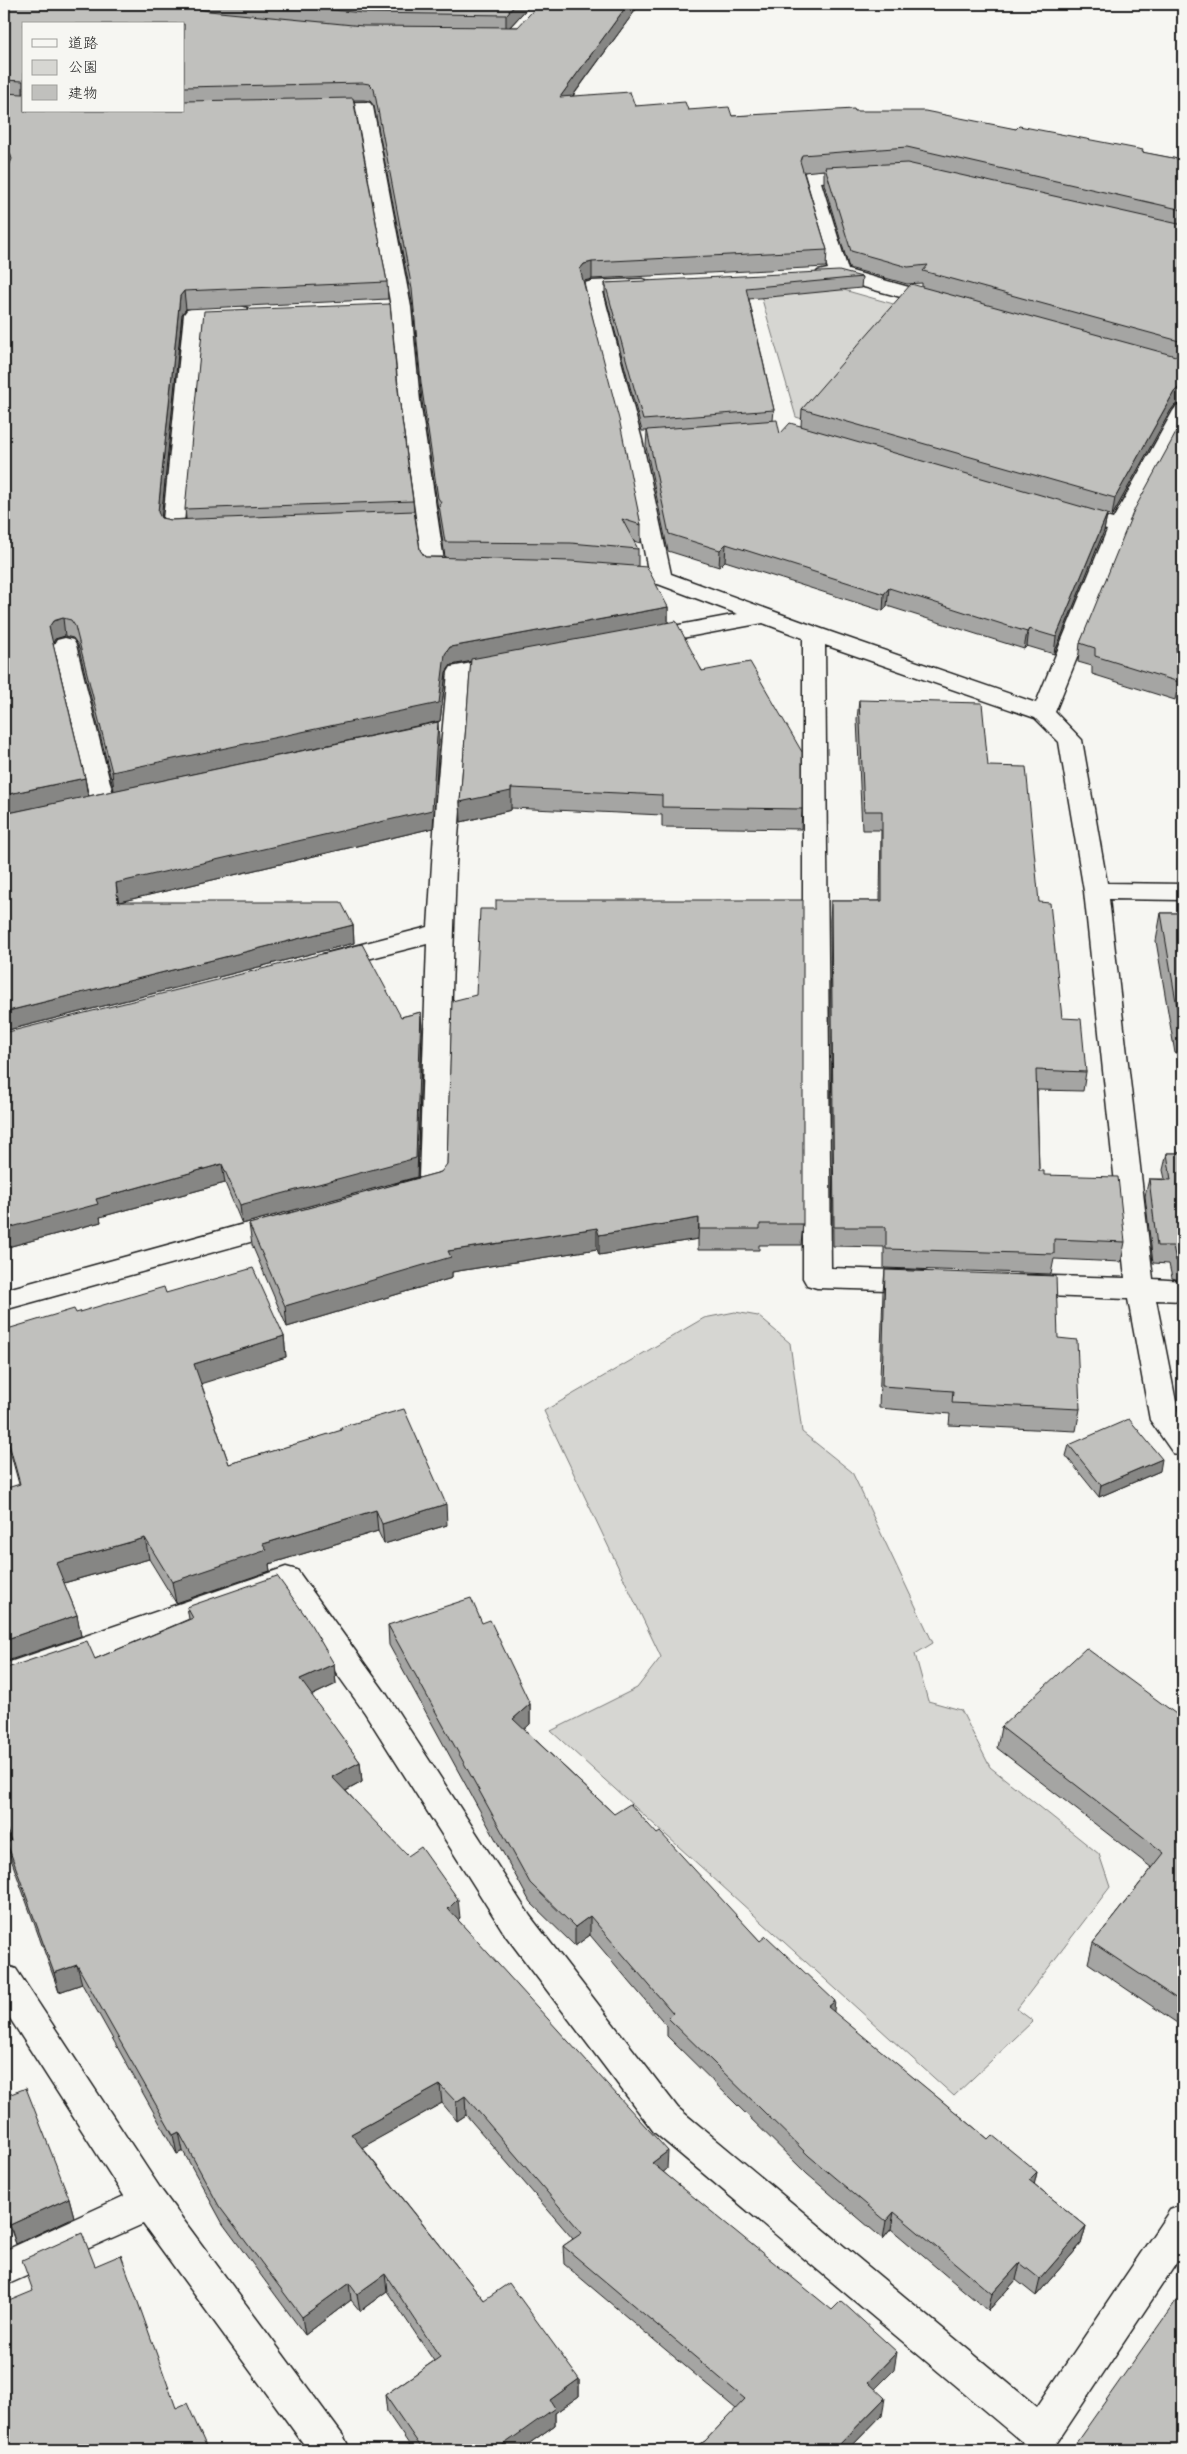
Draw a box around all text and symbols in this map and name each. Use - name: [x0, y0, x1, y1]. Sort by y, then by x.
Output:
- legend: [22, 22, 185, 112]
- text: 道路: [68, 30, 98, 56]
- text: 公園: [68, 54, 98, 80]
- text: 建物: [68, 80, 98, 106]

